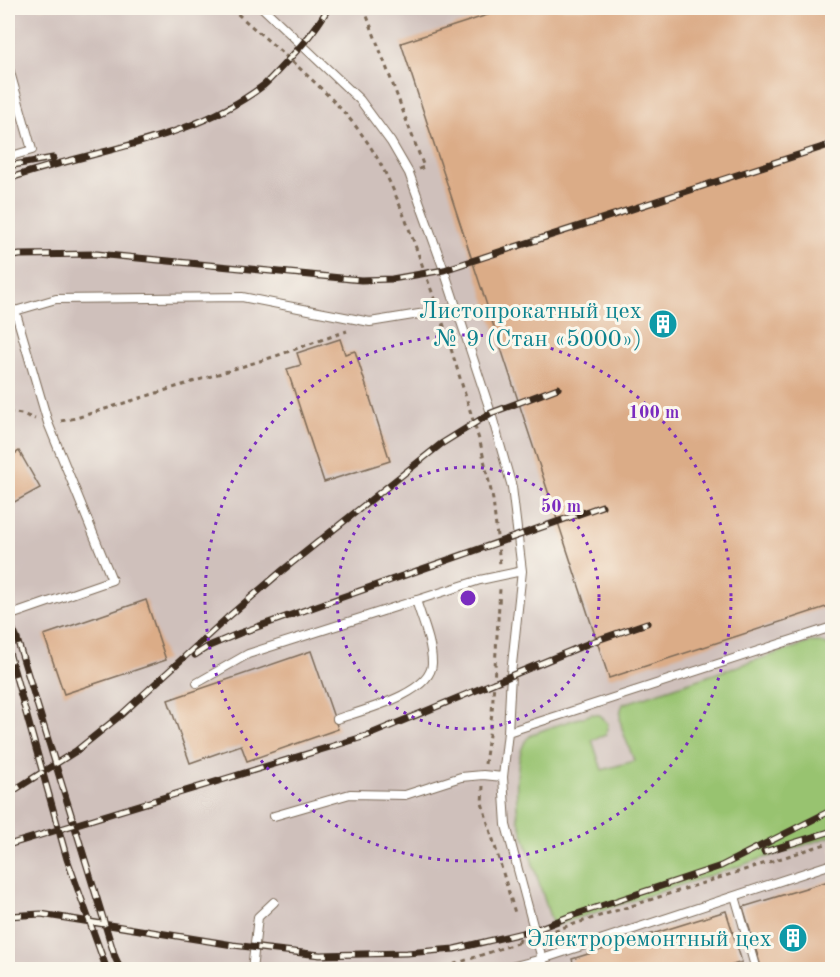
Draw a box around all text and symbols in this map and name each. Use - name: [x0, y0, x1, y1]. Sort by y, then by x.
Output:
- place label: Листопрокатный цех № 9 (Стан «5000»): [419, 300, 642, 352]
- building icon: Листопрокатный цех № 9 (Стан «5000»): [647, 308, 679, 340]
- text: 100 m: [629, 404, 679, 422]
- text: 50 m: [541, 498, 581, 516]
- centre of rings: [458, 588, 478, 608]
- building icon: Электроремонтный цех: [777, 922, 809, 954]
- place label: Электроремонтный цех: [527, 928, 772, 952]

